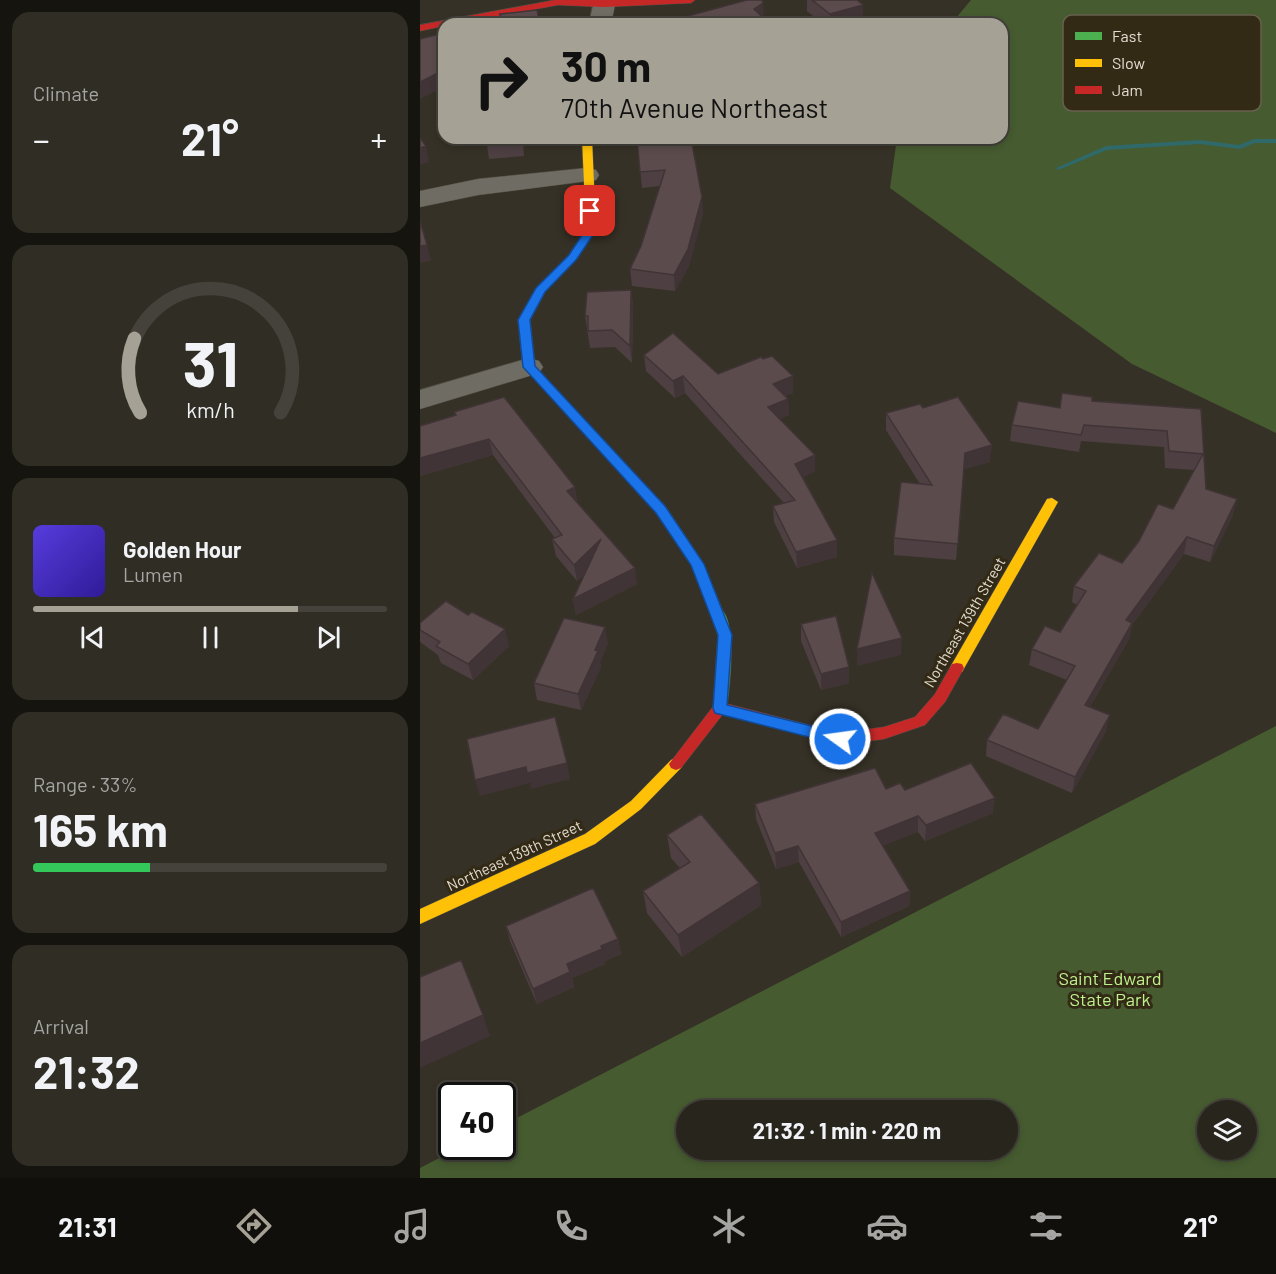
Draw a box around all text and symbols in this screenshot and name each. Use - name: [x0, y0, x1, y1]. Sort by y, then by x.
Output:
- legend: [1063, 15, 1261, 111]
- text: Fast: [1112, 26, 1142, 45]
- text: 30 m: [561, 40, 651, 90]
- icon: right: [462, 42, 540, 120]
- text: Slow: [1112, 53, 1145, 72]
- text: Jam: [1112, 80, 1143, 99]
- text: Climate: [33, 81, 99, 105]
- text: 70th Avenue Northeast: [561, 91, 828, 123]
- text: 21°: [181, 111, 239, 165]
- text: −: [33, 119, 50, 159]
- text: +: [371, 119, 387, 159]
- pin: [564, 185, 615, 236]
- icon: arrive: [573, 194, 606, 227]
- text: 31: [182, 325, 238, 399]
- text: km/h: [186, 397, 234, 422]
- text: Golden Hour: [123, 536, 241, 562]
- street label: Northeast 139th Street: [919, 554, 1009, 690]
- text: Lumen: [123, 562, 183, 586]
- icon: previous: [76, 621, 109, 654]
- icon: pause: [194, 621, 227, 654]
- icon: next: [312, 621, 345, 654]
- position arrow: [808, 707, 872, 771]
- text: Range · 33%: [33, 772, 137, 796]
- text: 165 km: [33, 802, 168, 856]
- street label: Northeast 139th Street: [444, 816, 584, 894]
- park label: Saint Edward State Park: [1058, 967, 1162, 1010]
- text: Arrival: [33, 1014, 89, 1038]
- text: 21:32: [33, 1044, 140, 1098]
- speed limit sign: 40: [438, 1082, 516, 1160]
- map controls: [1197, 1100, 1257, 1160]
- button: layers: [1197, 1100, 1257, 1160]
- text: 21:32 · 1 min · 220 m: [753, 1117, 941, 1143]
- icon: directions: [233, 1205, 275, 1247]
- icon: music: [391, 1205, 433, 1247]
- icon: phone: [550, 1205, 592, 1247]
- icon: climate: [708, 1205, 750, 1247]
- icon: car: [866, 1205, 908, 1247]
- icon: filters: [1025, 1205, 1067, 1247]
- text: 21:31: [58, 1210, 117, 1242]
- text: 21°: [1183, 1210, 1218, 1242]

